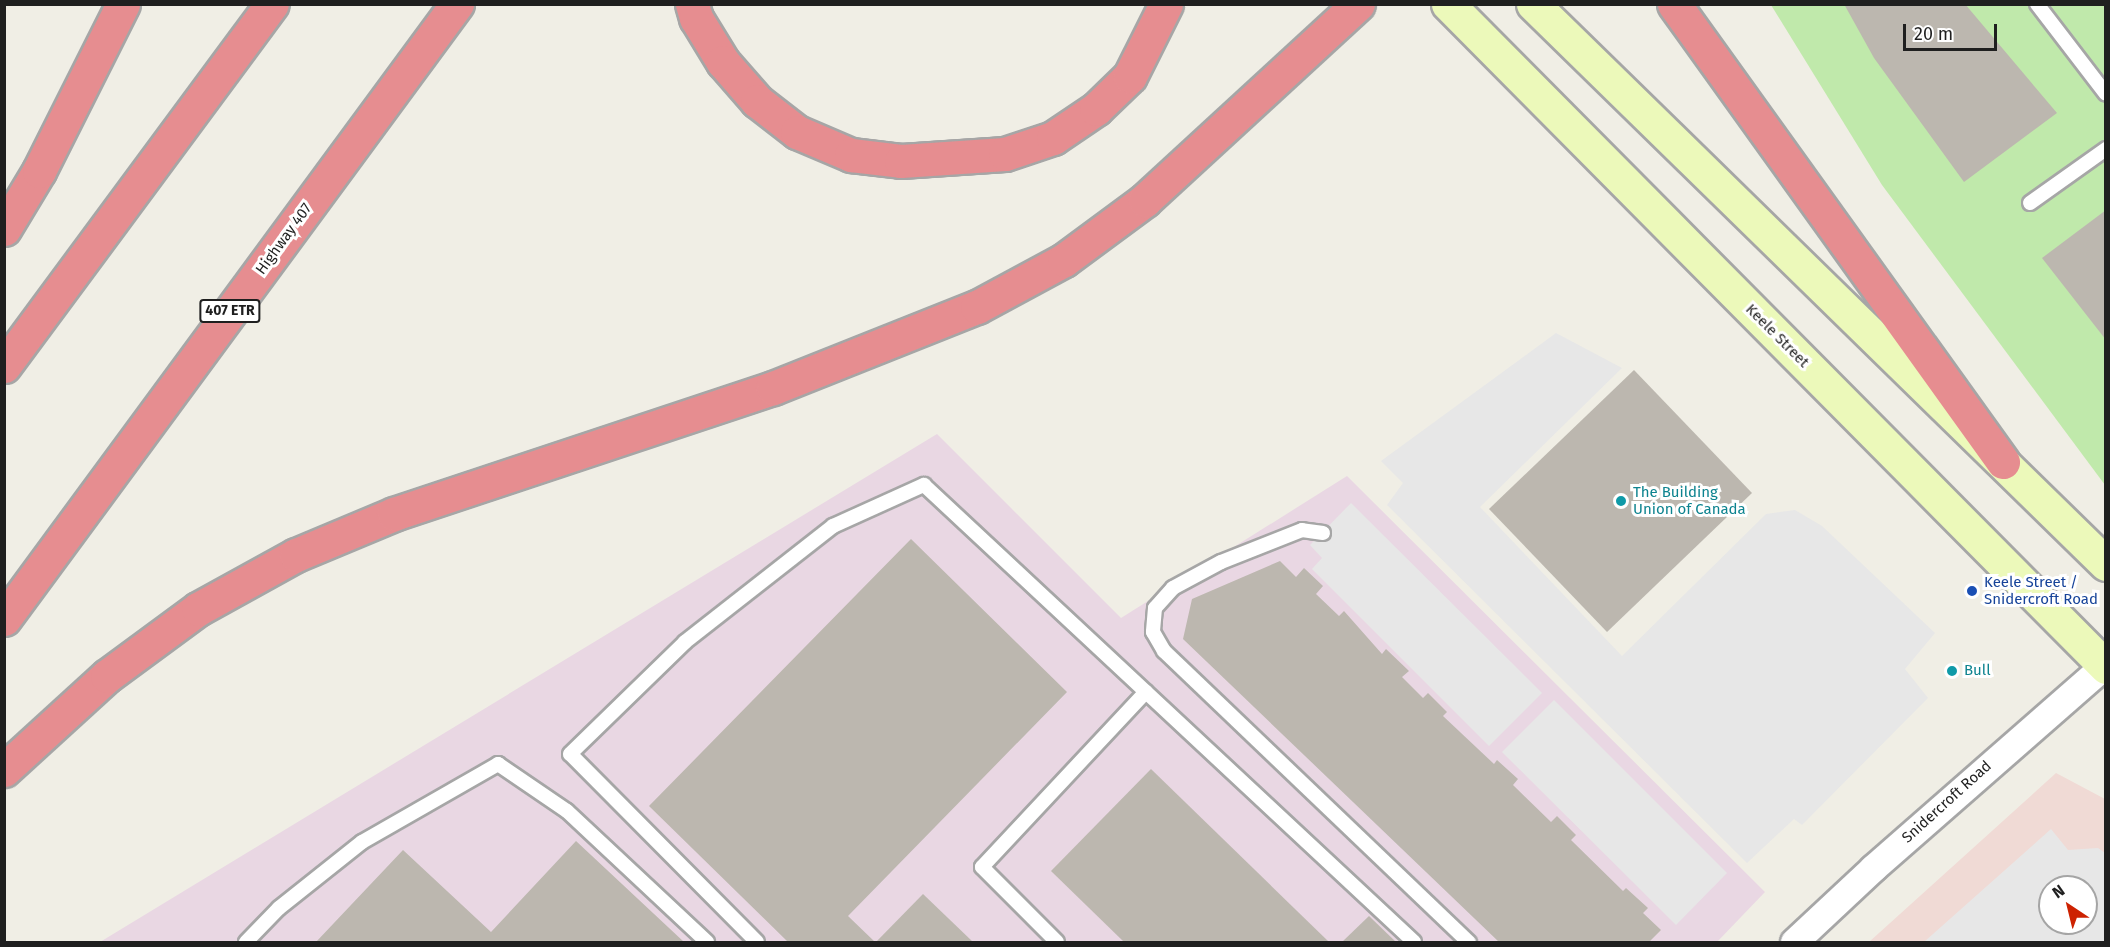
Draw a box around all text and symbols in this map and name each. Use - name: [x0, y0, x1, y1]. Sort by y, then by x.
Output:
- scale bar: [1906, 12, 2000, 50]
- text: 20 m: [1914, 23, 1953, 45]
- street label: Highway 407: [252, 200, 316, 278]
- road number: 407 ETR: [198, 300, 262, 322]
- street label: Keele Street: [1742, 301, 1812, 371]
- place label: The Building Union of Canada: [1633, 483, 1746, 518]
- marker: The Building Union of Canada: [1614, 494, 1628, 508]
- place label: Keele Street / Snidercroft Road: [1984, 573, 2098, 608]
- marker: Keele Street / Snidercroft Road: [1965, 584, 1979, 598]
- place label: Bull: [1964, 662, 1991, 680]
- marker: Bull: [1945, 664, 1959, 678]
- street label: Snidercroft Road: [1899, 757, 1995, 847]
- north arrow: [2038, 875, 2098, 935]
- text: N: [2049, 881, 2068, 902]

